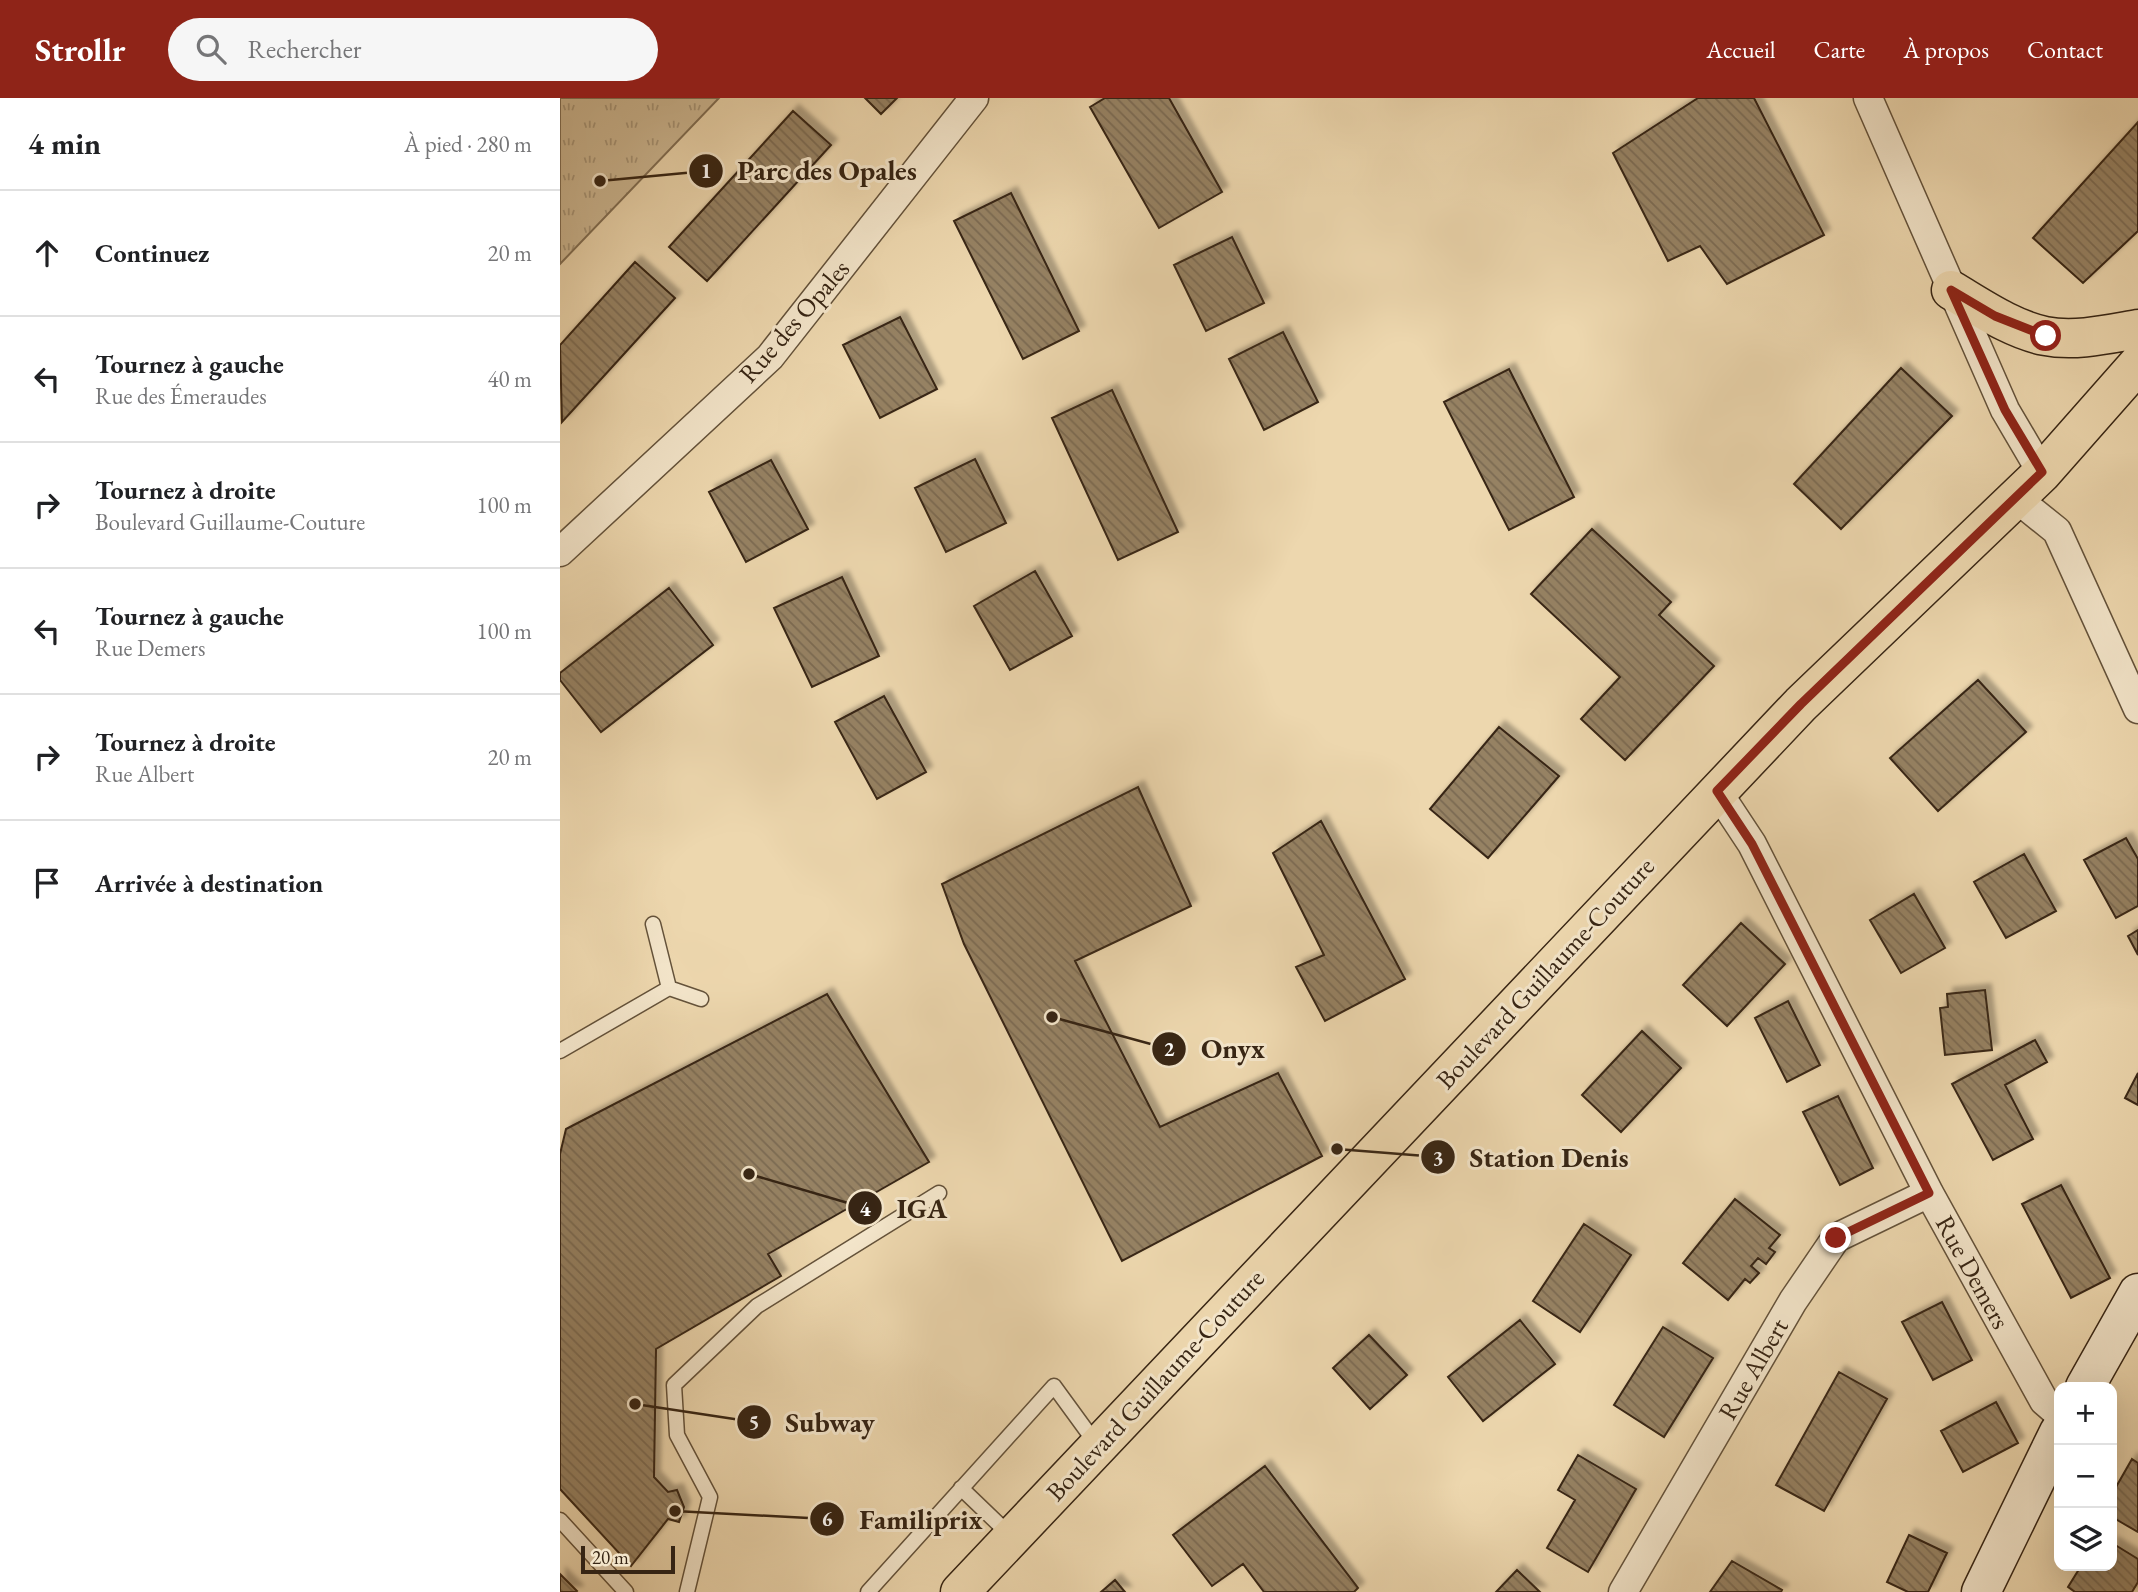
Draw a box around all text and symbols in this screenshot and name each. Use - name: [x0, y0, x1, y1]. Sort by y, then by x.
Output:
- search box: [168, 18, 658, 81]
- text: Strollr: [35, 28, 126, 71]
- icon: search: [192, 30, 230, 68]
- text: Rechercher: [248, 32, 362, 66]
- text: Accueil: [1706, 34, 1776, 65]
- text: Carte: [1814, 34, 1865, 65]
- text: À propos: [1903, 34, 1989, 65]
- text: Contact: [2027, 34, 2103, 65]
- text: 4 min: [28, 124, 101, 163]
- text: À pied · 280 m: [404, 129, 532, 159]
- callout: Parc des Opales: [689, 146, 931, 195]
- text: Parc des Opales: [737, 152, 917, 188]
- text: 1: [700, 157, 712, 184]
- icon: ahead: [28, 234, 66, 272]
- text: Continuez: [95, 236, 209, 270]
- text: 20 m: [487, 238, 532, 268]
- street label: Rue des Opales: [731, 252, 857, 390]
- route start: [2030, 320, 2061, 351]
- text: Tournez à gauche: [95, 347, 284, 381]
- icon: left: [28, 360, 66, 398]
- text: 40 m: [487, 364, 532, 394]
- text: Rue des Émeraudes: [95, 381, 267, 411]
- text: Tournez à droite: [95, 473, 276, 507]
- icon: right: [28, 486, 66, 524]
- text: 100 m: [476, 490, 532, 520]
- text: Boulevard Guillaume-Couture: [95, 507, 365, 537]
- text: Tournez à gauche: [95, 599, 284, 633]
- icon: left: [28, 612, 66, 650]
- text: 100 m: [476, 616, 532, 646]
- text: Rue Demers: [95, 633, 205, 663]
- text: Tournez à droite: [95, 725, 276, 759]
- icon: right: [28, 738, 66, 776]
- text: 20 m: [487, 742, 532, 772]
- text: Rue Albert: [95, 759, 194, 789]
- street label: Boulevard Guillaume-Couture: [1428, 850, 1662, 1096]
- icon: arrive: [28, 864, 66, 902]
- text: Arrivée à destination: [95, 866, 323, 900]
- callout: Onyx: [1152, 1024, 1279, 1073]
- text: Onyx: [1201, 1030, 1265, 1066]
- text: 2: [1163, 1035, 1175, 1062]
- callout: Station Denis: [1420, 1133, 1642, 1182]
- text: Station Denis: [1469, 1139, 1629, 1175]
- text: 3: [1432, 1144, 1444, 1171]
- callout: IGA: [848, 1184, 961, 1233]
- text: IGA: [897, 1190, 948, 1226]
- text: 4: [859, 1195, 871, 1222]
- street label: Rue Demers: [1928, 1209, 2018, 1335]
- route end: [1820, 1222, 1851, 1253]
- street label: Boulevard Guillaume-Couture: [1038, 1262, 1272, 1508]
- street label: Rue Albert: [1710, 1312, 1796, 1426]
- map controls: [2054, 1382, 2117, 1571]
- button: +: [2054, 1382, 2117, 1445]
- callout: Subway: [737, 1397, 889, 1446]
- text: Subway: [785, 1404, 875, 1440]
- text: 5: [748, 1408, 760, 1435]
- button: −: [2054, 1445, 2117, 1508]
- callout: Familiprix: [810, 1494, 996, 1543]
- text: Familiprix: [859, 1501, 983, 1537]
- text: 6: [821, 1505, 833, 1532]
- button: layers: [2054, 1508, 2117, 1571]
- scale bar: [581, 1543, 676, 1575]
- text: 20 m: [592, 1545, 629, 1570]

